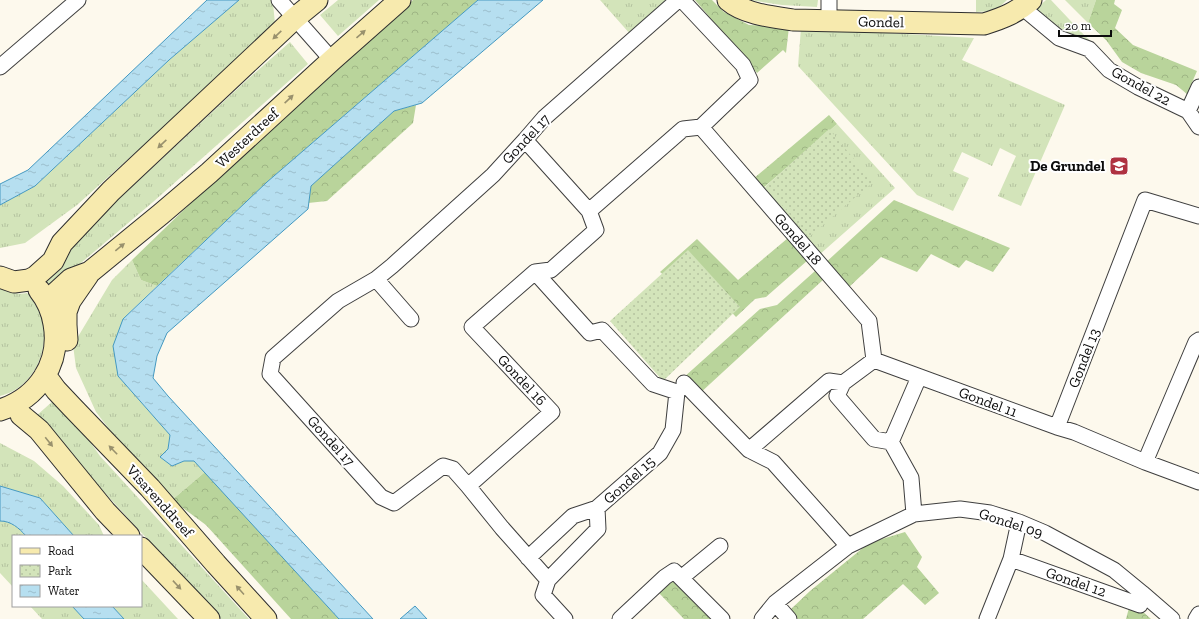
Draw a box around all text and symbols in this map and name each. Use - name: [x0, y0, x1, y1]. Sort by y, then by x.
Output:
- scale bar: [1059, 12, 1111, 38]
- street label: Gondel: [858, 13, 904, 31]
- text: 20 m: [1065, 19, 1092, 33]
- one-way arrow: [356, 30, 366, 39]
- one-way arrow: [272, 31, 282, 40]
- street label: Gondel 22: [1108, 62, 1174, 110]
- one-way arrow: [285, 95, 294, 104]
- street label: Westerdreef: [212, 104, 283, 172]
- street label: Gondel 17: [498, 110, 554, 168]
- one-way arrow: [157, 140, 167, 149]
- school or university icon: De Grundel: [1108, 155, 1130, 177]
- place label: De Grundel: [1030, 157, 1105, 175]
- street label: Gondel 18: [770, 209, 826, 269]
- one-way arrow: [115, 243, 126, 252]
- street label: Gondel 13: [1064, 326, 1104, 390]
- street label: Gondel 16: [494, 351, 550, 409]
- street label: Gondel 11: [956, 383, 1020, 421]
- street label: Gondel 17: [304, 412, 358, 470]
- one-way arrow: [44, 437, 53, 447]
- one-way arrow: [108, 445, 118, 455]
- street label: Gondel 15: [600, 452, 659, 508]
- street label: Visarenddreef: [122, 460, 198, 542]
- street label: Gondel 09: [977, 504, 1045, 542]
- legend: [12, 535, 142, 607]
- text: Road: [48, 544, 74, 558]
- street label: Gondel 12: [1043, 563, 1109, 601]
- text: Park: [48, 564, 73, 578]
- one-way arrow: [172, 581, 181, 590]
- text: Water: [48, 584, 80, 598]
- one-way arrow: [235, 585, 245, 595]

